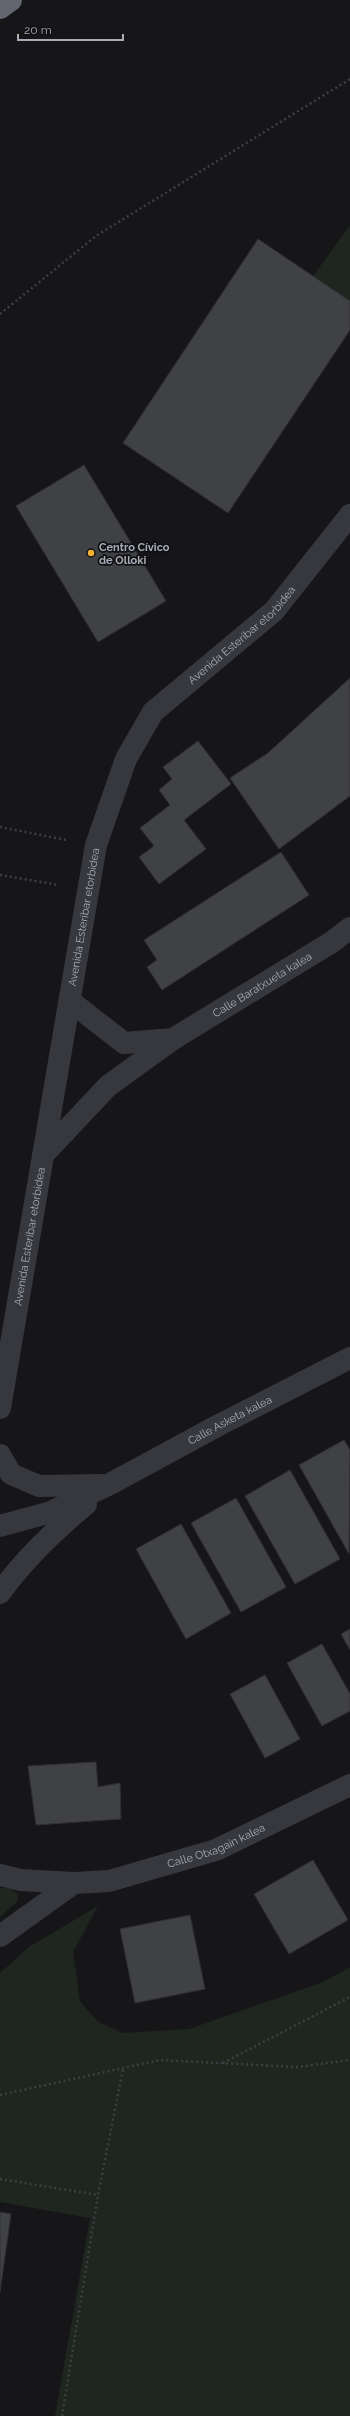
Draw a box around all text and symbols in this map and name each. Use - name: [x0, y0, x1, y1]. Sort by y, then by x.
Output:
- scale bar: [18, 16, 123, 42]
- text: 20 m: [24, 23, 52, 37]
- place label: Centro Cívico de Olloki: [99, 541, 170, 567]
- marker: Centro Cívico de Olloki: [86, 548, 96, 558]
- street label: Avenida Esteribar etorbidea: [185, 583, 298, 687]
- street label: Avenida Esteribar etorbidea: [66, 847, 102, 987]
- street label: Calle Baratxueta kalea: [210, 949, 314, 1020]
- street label: Avenida Esteribar etorbidea: [11, 1166, 47, 1307]
- street label: Calle Asketa kalea: [185, 1393, 274, 1447]
- street label: Calle Otxagain kalea: [166, 1821, 267, 1870]

